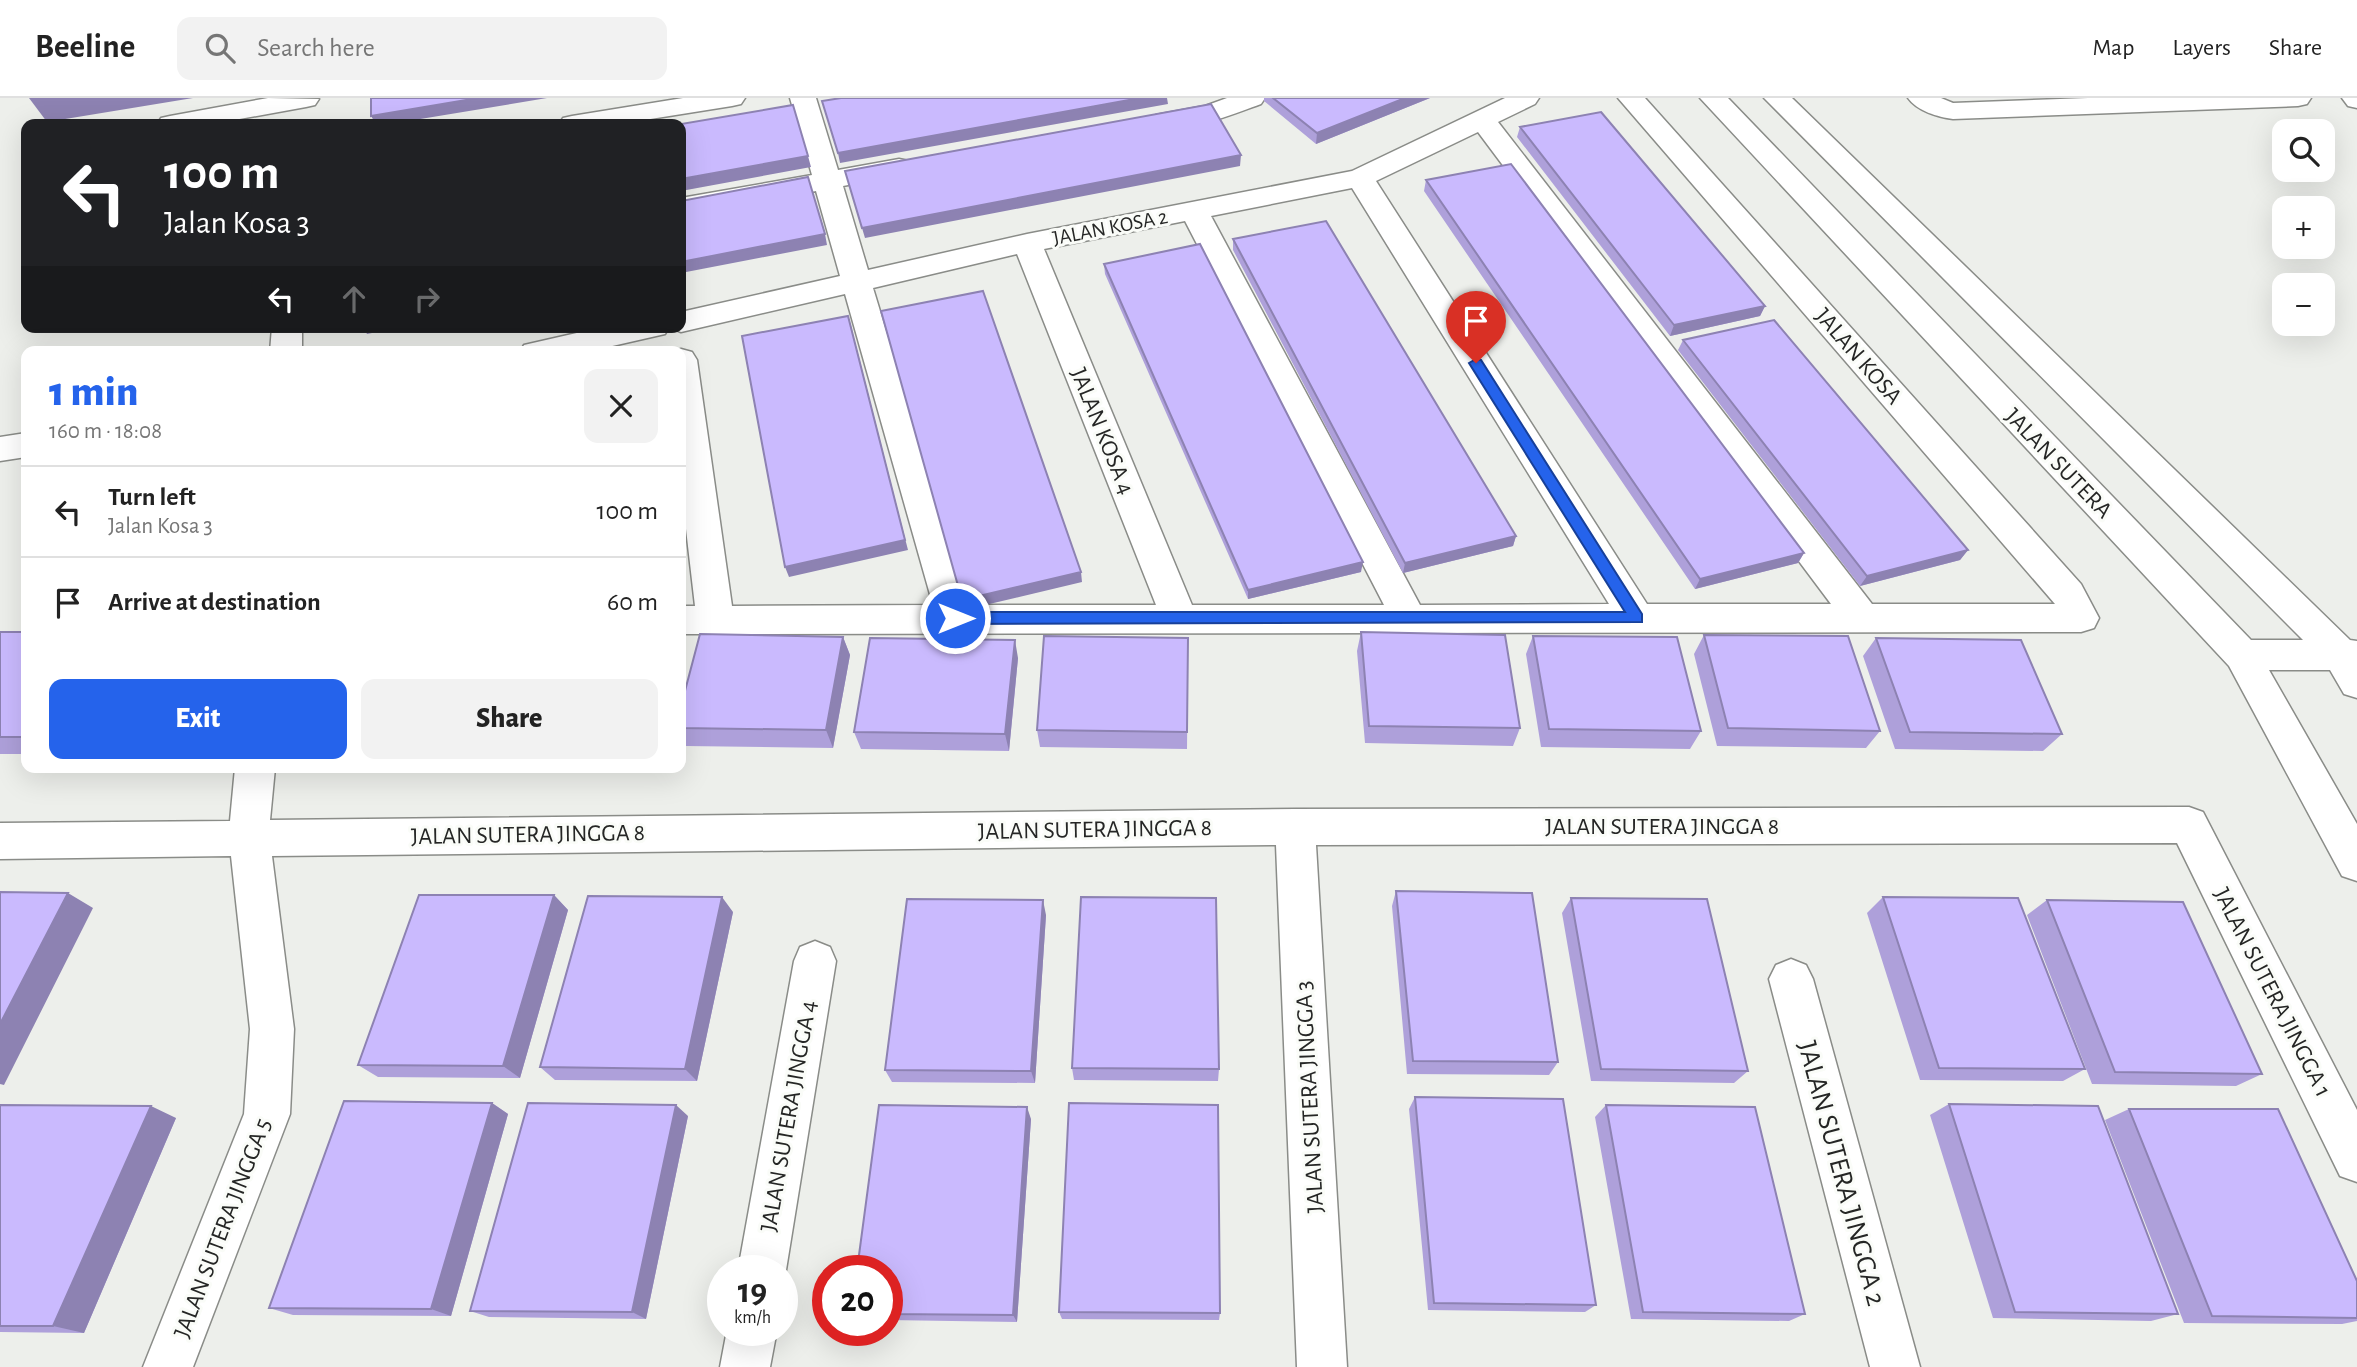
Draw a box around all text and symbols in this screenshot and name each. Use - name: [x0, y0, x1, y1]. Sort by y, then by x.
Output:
- search box: [177, 17, 667, 80]
- icon: search: [201, 29, 239, 67]
- text: Beeline: [35, 31, 135, 64]
- text: Search here: [257, 35, 375, 61]
- text: Map: [2092, 36, 2134, 60]
- text: Layers: [2172, 36, 2231, 60]
- text: Share: [2269, 36, 2322, 60]
- map controls: [2272, 119, 2335, 336]
- button: search: [2272, 119, 2335, 182]
- icon: left: [49, 147, 140, 238]
- text: 100 m: [164, 149, 280, 198]
- button: +: [2272, 196, 2335, 259]
- street label: JALAN KOSA 2: [1051, 206, 1169, 249]
- text: Jalan Kosa 3: [164, 207, 310, 239]
- button: −: [2272, 273, 2335, 336]
- icon: left: [262, 280, 300, 318]
- icon: ahead: [335, 280, 373, 318]
- icon: right: [408, 280, 446, 318]
- pin: [1446, 291, 1506, 363]
- icon: arrive: [1457, 302, 1495, 340]
- street label: JALAN KOSA: [1810, 304, 1906, 409]
- street label: JALAN KOSA 4: [1066, 365, 1138, 498]
- button: close: [584, 369, 658, 443]
- text: 1 min: [49, 371, 138, 413]
- street label: JALAN SUTERA: [2000, 404, 2116, 523]
- text: 160 m · 18:08: [49, 420, 162, 443]
- text: Turn left: [108, 484, 196, 510]
- icon: left: [49, 493, 87, 531]
- text: 100 m: [597, 498, 658, 524]
- text: Jalan Kosa 3: [108, 515, 213, 538]
- position arrow: [918, 581, 992, 655]
- icon: arrive: [49, 584, 87, 622]
- text: Arrive at destination: [108, 589, 321, 615]
- text: 60 m: [607, 589, 658, 615]
- button: Exit: [49, 679, 347, 759]
- button: Share: [361, 679, 658, 759]
- street label: JALAN SUTERA JINGGA 8: [1545, 815, 1779, 839]
- street label: JALAN SUTERA JINGGA 8: [978, 816, 1212, 844]
- street label: JALAN SUTERA JINGGA 8: [411, 821, 645, 849]
- street label: JALAN SUTERA JINGGA 1: [2209, 884, 2335, 1101]
- street label: JALAN SUTERA JINGGA 3: [1292, 980, 1328, 1214]
- street label: JALAN SUTERA JINGGA 4: [757, 999, 821, 1234]
- street label: JALAN SUTERA JINGGA 2: [1792, 1038, 1890, 1309]
- street label: JALAN SUTERA JINGGA 5: [170, 1115, 276, 1341]
- speed limit sign: 20: [812, 1255, 903, 1346]
- text: 19: [738, 1274, 767, 1309]
- text: km/h: [734, 1309, 771, 1327]

